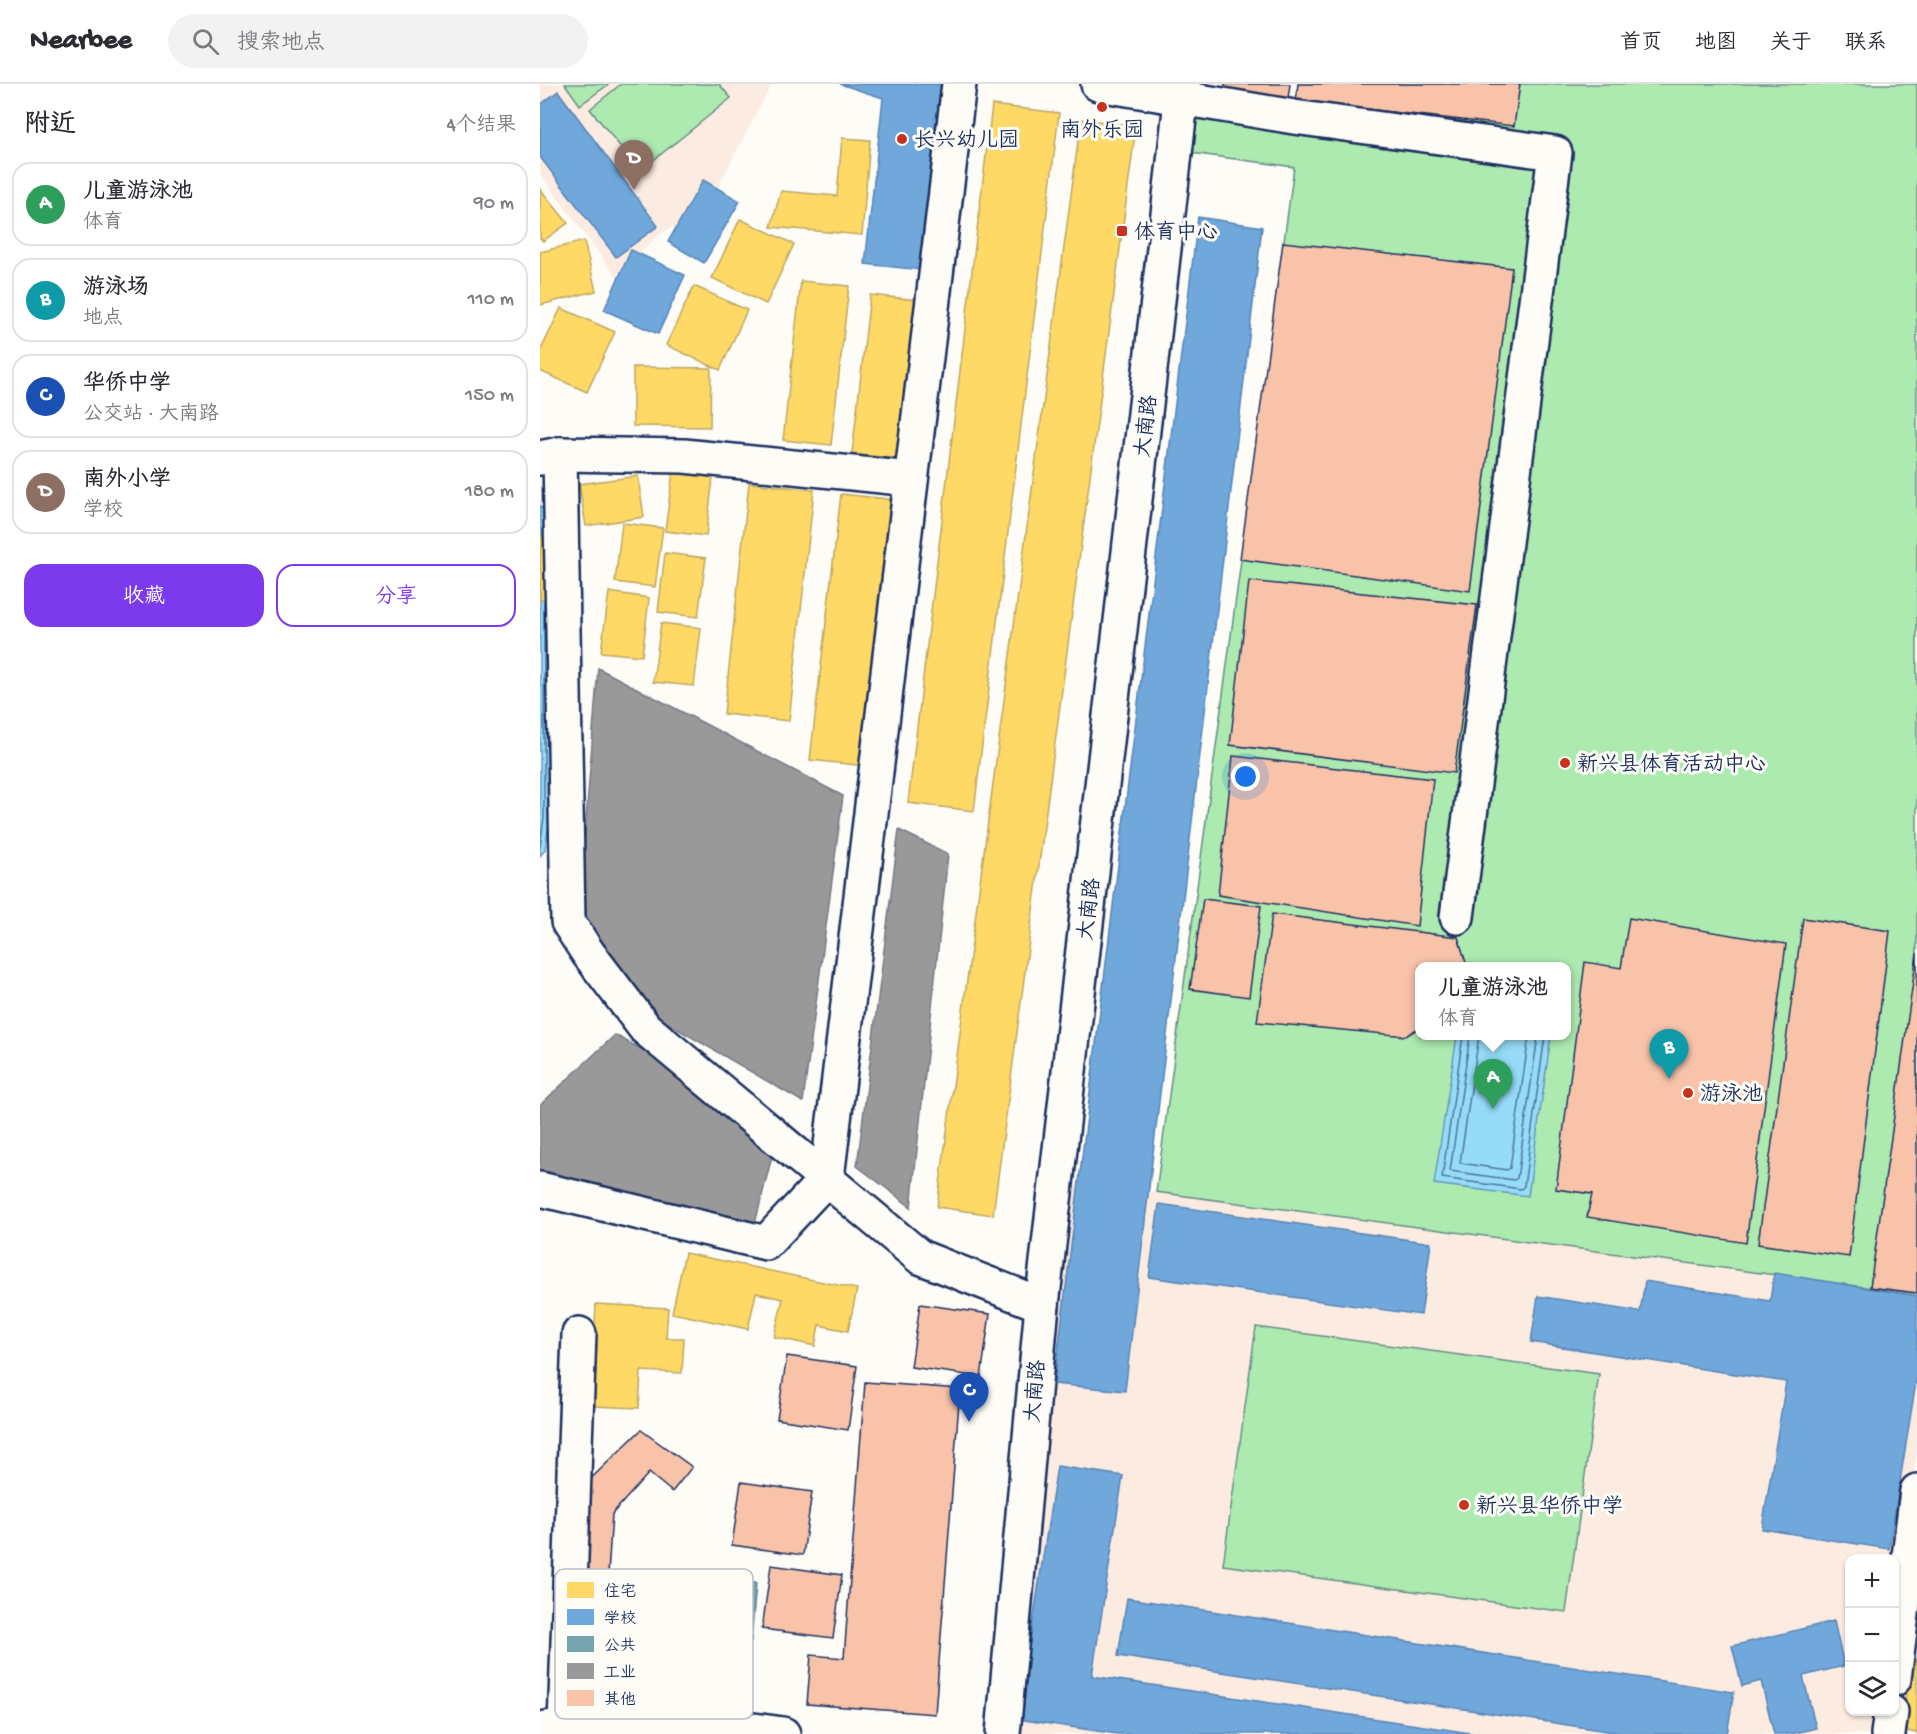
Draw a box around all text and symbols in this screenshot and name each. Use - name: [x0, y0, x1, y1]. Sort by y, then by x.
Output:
- search box: [168, 14, 588, 68]
- text: Nearbee: [30, 25, 132, 58]
- icon: search: [189, 25, 222, 58]
- text: 搜索地点: [237, 31, 325, 57]
- text: 首页: [1620, 32, 1662, 57]
- text: 地图: [1695, 32, 1737, 57]
- text: 关于: [1770, 32, 1812, 57]
- text: 联系: [1845, 32, 1887, 57]
- marker: 南外乐园: [1095, 100, 1109, 114]
- text: 附近: [24, 111, 76, 142]
- text: 4个结果: [447, 115, 516, 138]
- place label: 南外乐园: [1060, 118, 1144, 145]
- place label: 长兴幼儿园: [914, 129, 1019, 155]
- marker: 长兴幼儿园: [895, 132, 909, 146]
- pin: D: [614, 141, 653, 190]
- text: 儿童游泳池: [83, 180, 193, 206]
- text: A: [40, 193, 51, 216]
- text: 90 m: [474, 193, 514, 216]
- text: 体育: [83, 212, 123, 235]
- place label: 体育中心: [1134, 220, 1218, 247]
- marker: 体育中心: [1115, 224, 1129, 238]
- text: 游泳场: [83, 276, 149, 302]
- text: B: [40, 289, 51, 312]
- text: 110 m: [468, 289, 514, 312]
- text: 地点: [83, 308, 123, 331]
- text: 华侨中学: [83, 372, 171, 398]
- text: C: [40, 385, 51, 408]
- text: 150 m: [465, 385, 514, 408]
- street label: 大南路: [1130, 393, 1165, 459]
- text: 公交站 · 大南路: [83, 404, 219, 427]
- text: 南外小学: [83, 468, 171, 494]
- text: D: [39, 481, 52, 504]
- text: 180 m: [465, 481, 514, 504]
- text: 学校: [83, 500, 123, 523]
- button: 收藏: [24, 564, 264, 627]
- button: 分享: [276, 564, 516, 627]
- place label: 新兴县体育活动中心: [1577, 752, 1766, 779]
- marker: 新兴县体育活动中心: [1558, 756, 1572, 770]
- your location: [1231, 762, 1260, 791]
- street label: 大南路: [1073, 876, 1108, 942]
- popup: [1415, 962, 1571, 1040]
- text: 儿童游泳池: [1438, 977, 1548, 1003]
- text: 体育: [1438, 1009, 1478, 1032]
- pin: B: [1650, 1030, 1688, 1079]
- pin: A: [1474, 1060, 1512, 1109]
- place label: 游泳池: [1700, 1082, 1763, 1109]
- marker: 游泳池: [1681, 1086, 1695, 1100]
- street label: 大南路: [1020, 1359, 1053, 1424]
- pin: C: [950, 1372, 988, 1422]
- place label: 新兴县华侨中学: [1476, 1494, 1623, 1521]
- marker: 新兴县华侨中学: [1457, 1498, 1471, 1512]
- map controls: [1845, 1554, 1899, 1716]
- button: +: [1845, 1554, 1899, 1608]
- legend: [555, 1569, 753, 1719]
- text: 住宅: [604, 1582, 636, 1603]
- button: −: [1845, 1608, 1899, 1662]
- text: 学校: [604, 1610, 636, 1630]
- text: 公共: [604, 1637, 636, 1657]
- button: layers: [1845, 1662, 1899, 1716]
- text: 工业: [604, 1664, 636, 1684]
- text: 其他: [604, 1690, 636, 1711]

